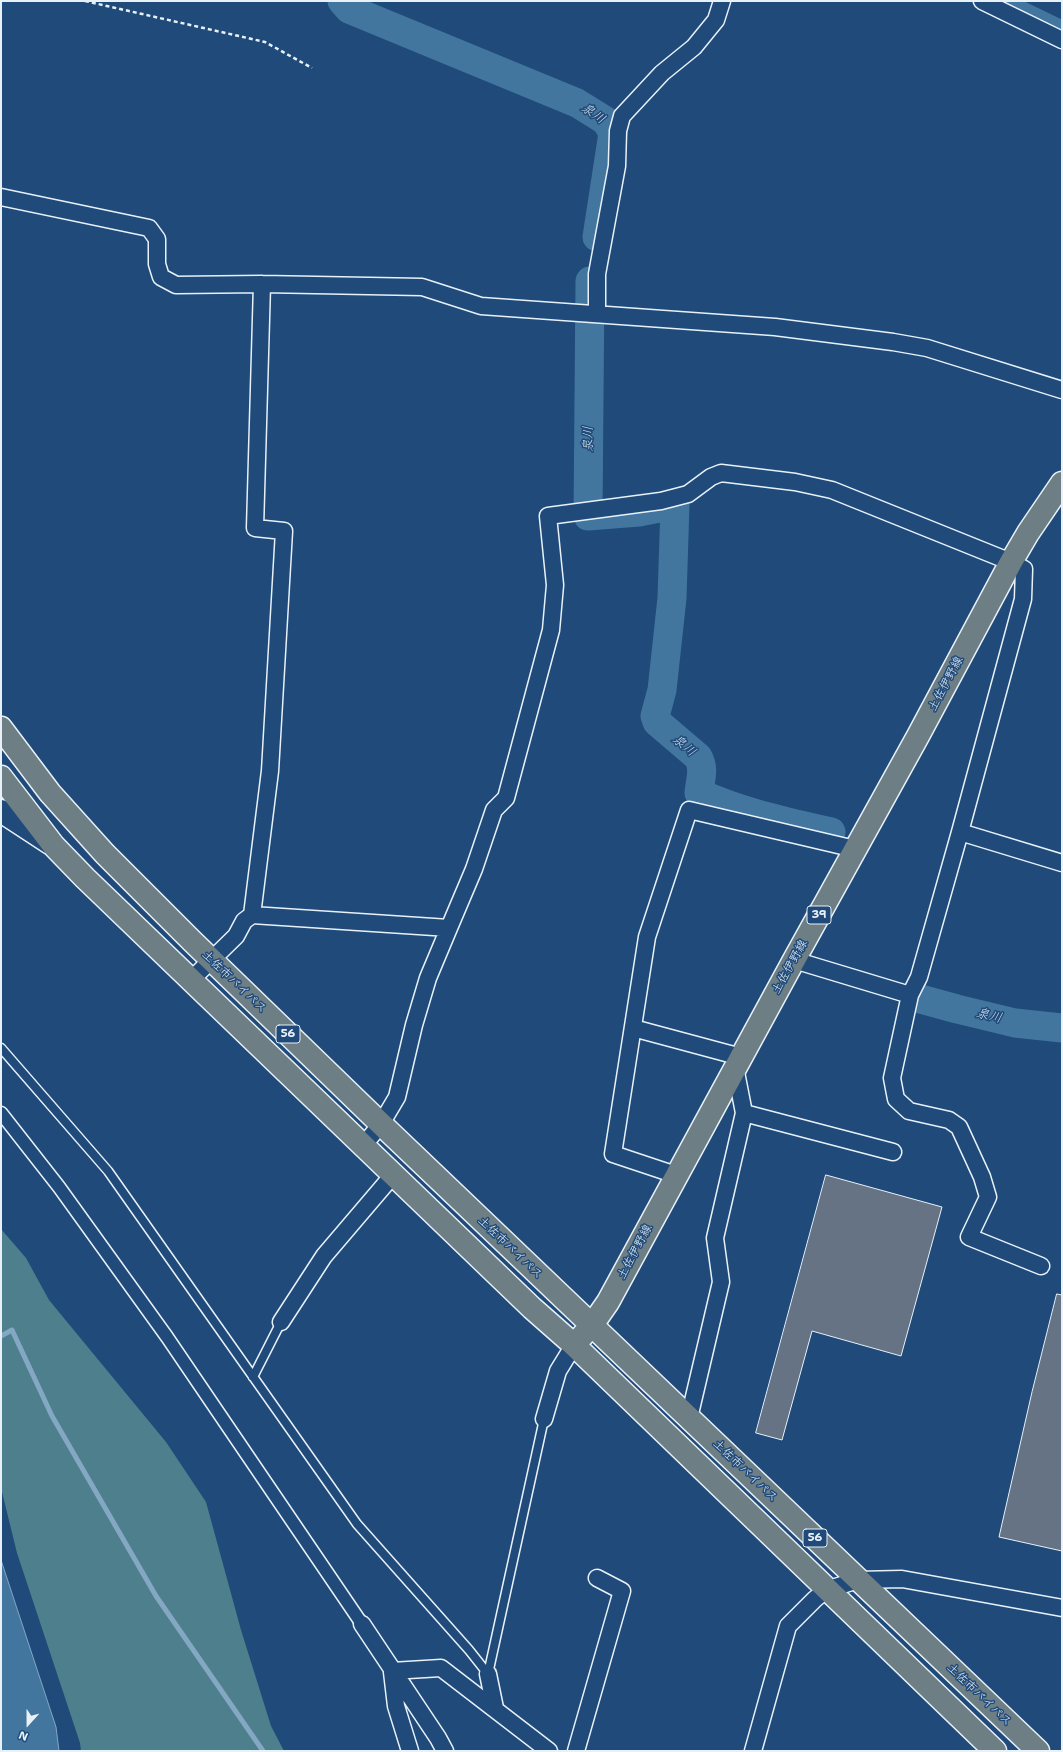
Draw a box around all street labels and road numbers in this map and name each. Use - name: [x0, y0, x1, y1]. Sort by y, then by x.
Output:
- street label: 土佐伊野線: [926, 654, 966, 714]
- road number: 39: [807, 906, 831, 924]
- street label: 土佐伊野線: [769, 937, 811, 997]
- street label: 土佐市バイパス: [199, 948, 269, 1016]
- road number: 56: [276, 1025, 300, 1043]
- street label: 土佐市バイパス: [475, 1214, 545, 1282]
- street label: 土佐伊野線: [615, 1222, 655, 1282]
- street label: 土佐市バイパス: [710, 1437, 780, 1505]
- road number: 56: [803, 1529, 827, 1547]
- street label: 土佐市バイパス: [944, 1661, 1014, 1729]

